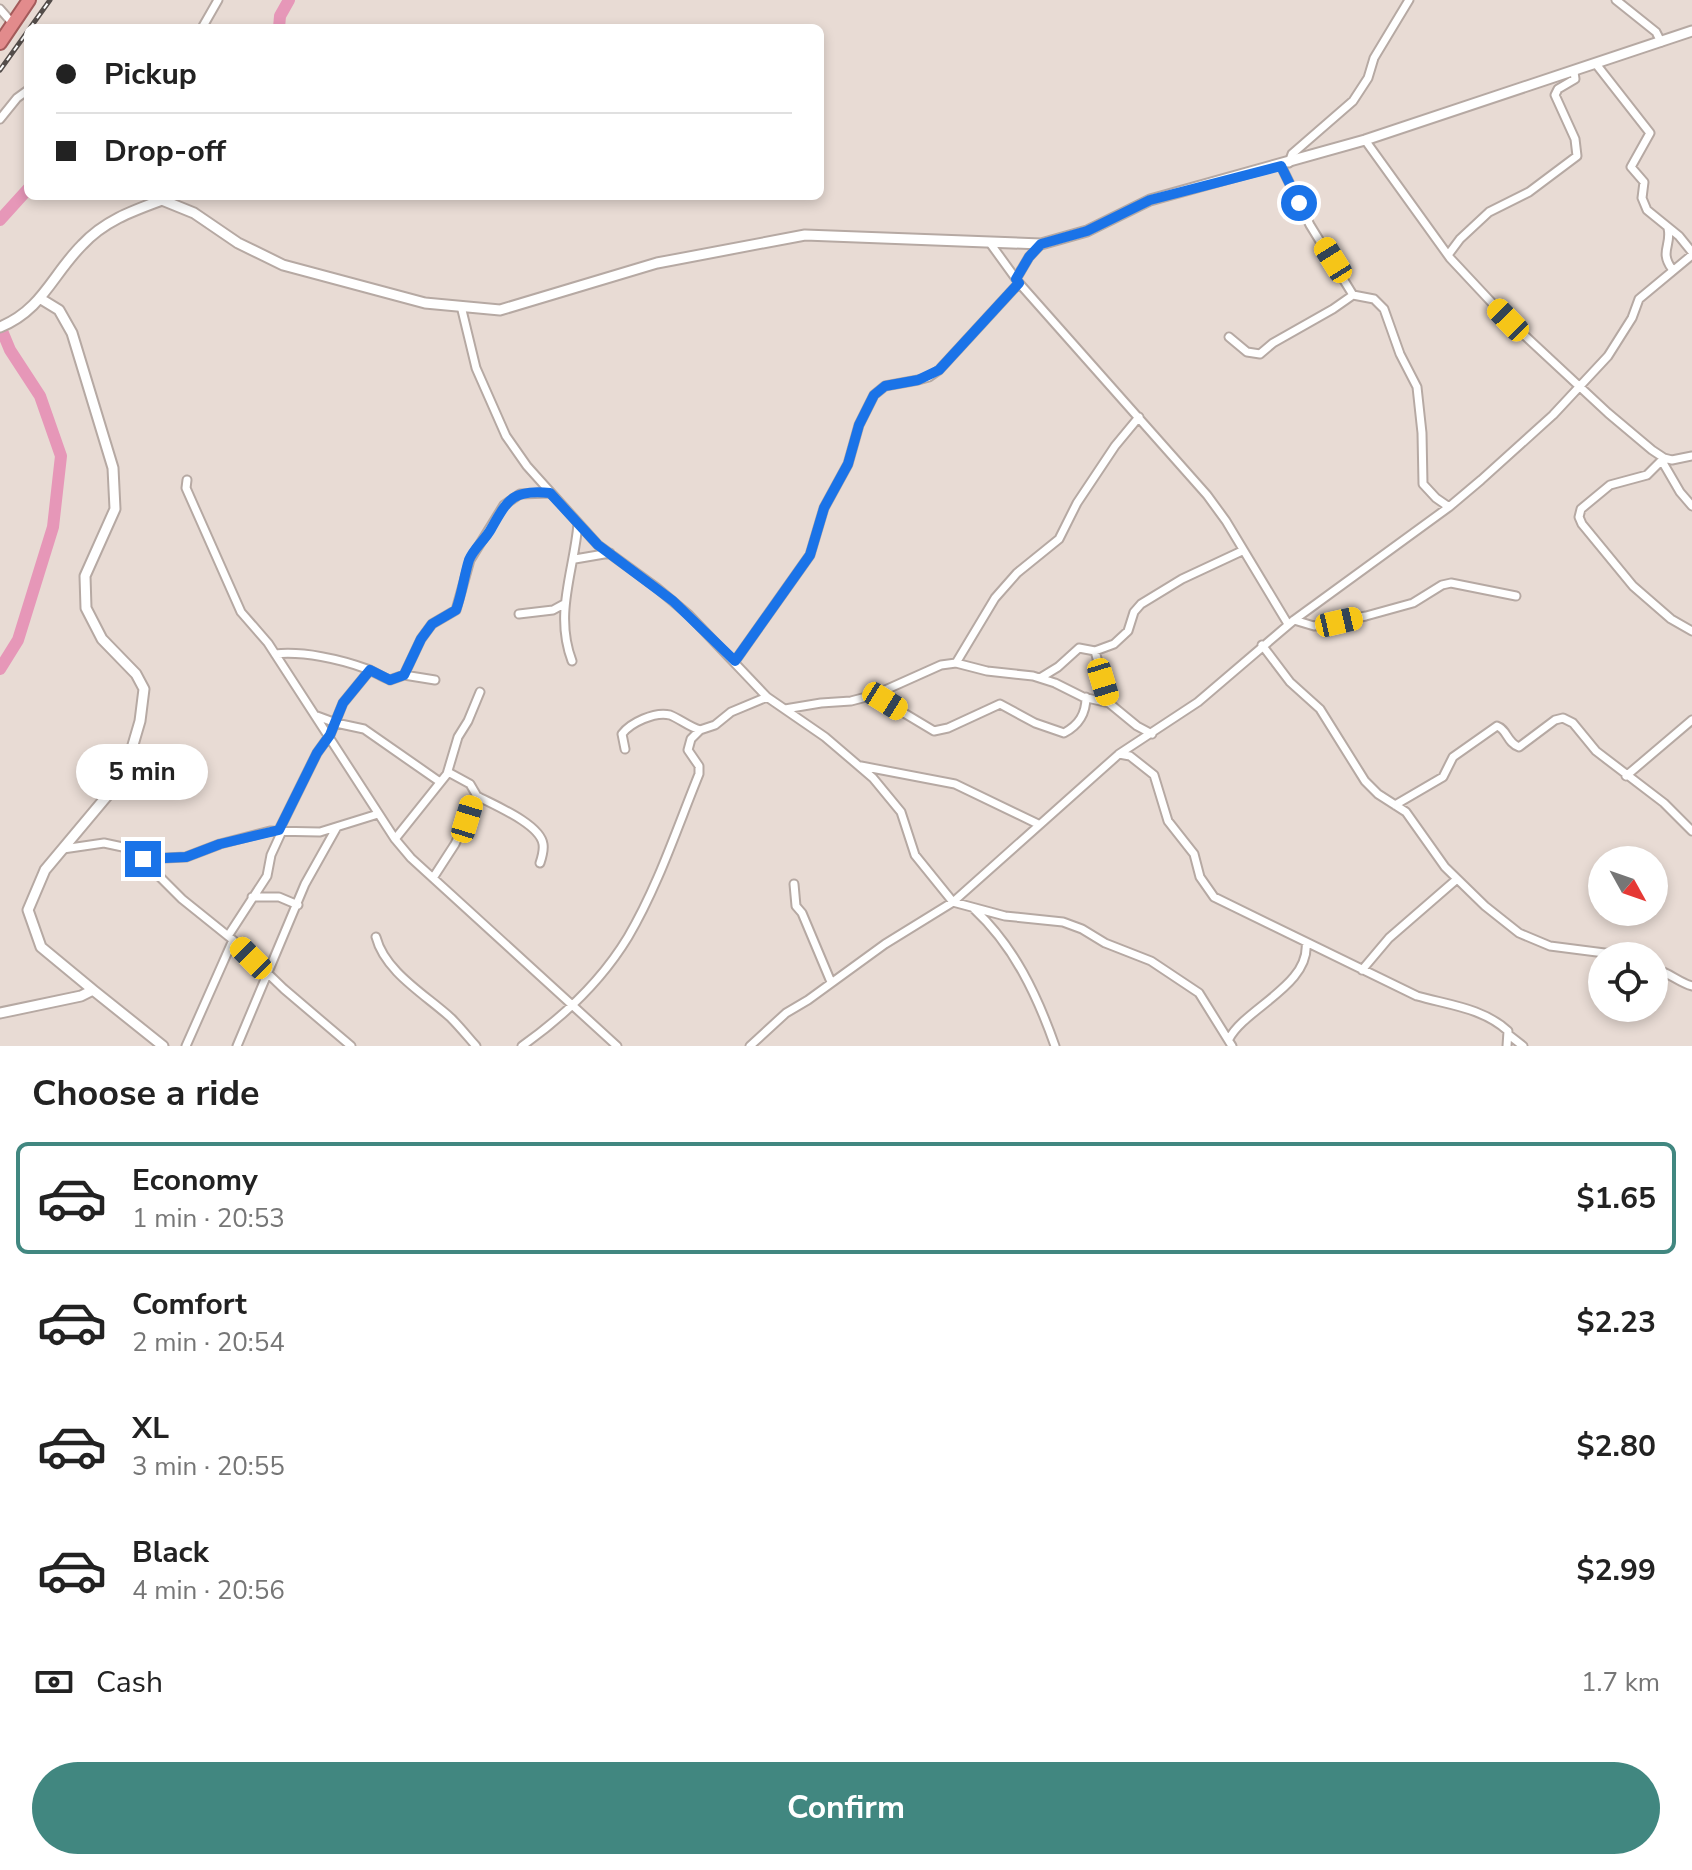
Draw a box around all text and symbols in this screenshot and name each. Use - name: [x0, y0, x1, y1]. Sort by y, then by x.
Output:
- text: Pickup: [104, 54, 197, 95]
- text: Drop-off: [104, 131, 226, 172]
- route start: [1281, 185, 1317, 221]
- car: [1310, 233, 1356, 287]
- car: [1483, 294, 1533, 346]
- car: [1313, 605, 1365, 639]
- car: [1085, 656, 1121, 708]
- car: [858, 678, 912, 724]
- callout: 5 min: [77, 743, 209, 799]
- text: 5 min: [108, 754, 176, 789]
- car: [449, 793, 485, 845]
- route end: [125, 841, 161, 877]
- north arrow: [1588, 846, 1668, 926]
- map controls: [1588, 846, 1668, 1022]
- car: [226, 933, 276, 983]
- button: locate: [1588, 942, 1668, 1022]
- text: Choose a ride: [32, 1069, 260, 1118]
- text: Economy: [132, 1160, 258, 1201]
- icon: car: [36, 1162, 108, 1234]
- text: $1.65: [1577, 1178, 1656, 1219]
- text: 1 min · 20:53: [132, 1201, 285, 1236]
- text: Comfort: [132, 1284, 247, 1325]
- icon: car: [36, 1286, 108, 1358]
- text: $2.23: [1577, 1302, 1656, 1343]
- text: 2 min · 20:54: [132, 1325, 285, 1360]
- text: XL: [132, 1408, 169, 1449]
- icon: car: [36, 1410, 108, 1482]
- text: $2.80: [1577, 1426, 1656, 1467]
- text: 3 min · 20:55: [132, 1449, 285, 1484]
- text: Black: [132, 1532, 209, 1573]
- icon: car: [36, 1534, 108, 1606]
- text: $2.99: [1577, 1550, 1656, 1591]
- text: 4 min · 20:56: [132, 1573, 285, 1608]
- icon: cash: [32, 1660, 76, 1704]
- text: Cash: [96, 1662, 163, 1703]
- text: 1.7 km: [1581, 1665, 1660, 1700]
- button: Confirm: [32, 1762, 1660, 1854]

